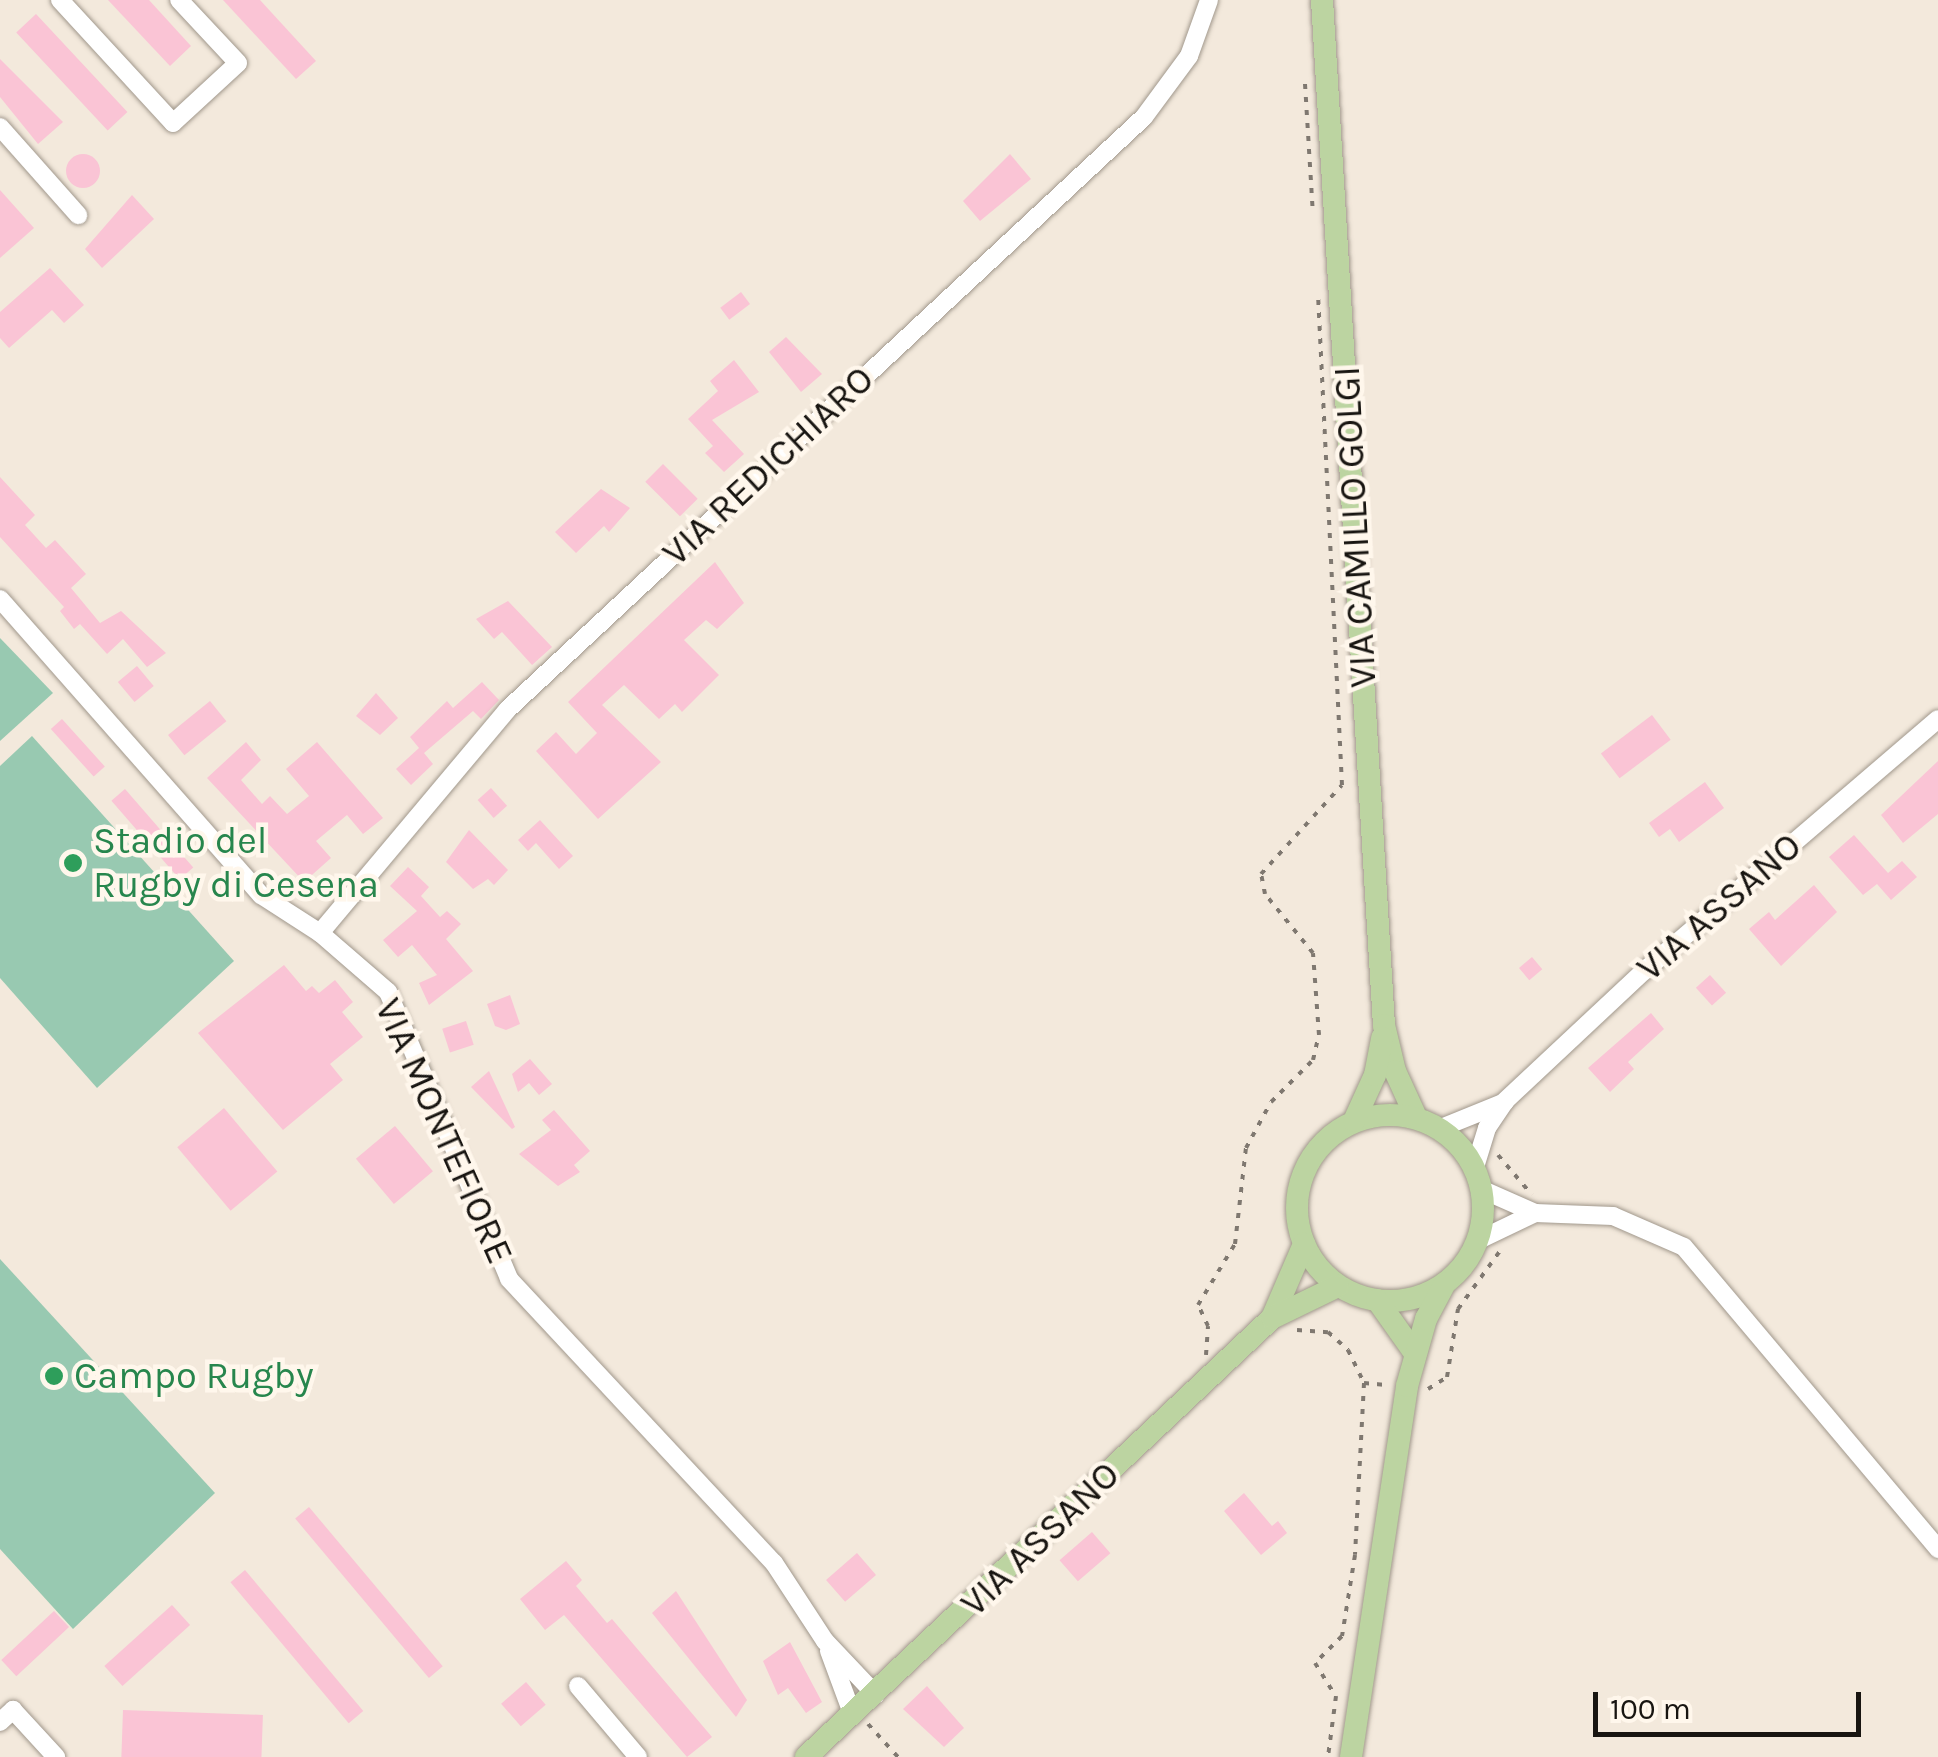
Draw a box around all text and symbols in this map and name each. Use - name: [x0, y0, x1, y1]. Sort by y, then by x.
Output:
- street label: VIA REDICHIARO: [653, 357, 883, 575]
- street label: VIA CAMILLO GOLGI: [1324, 365, 1386, 689]
- place label: Stadio del Rugby di Cesena: [93, 818, 379, 908]
- street label: VIA ASSANO: [1627, 823, 1811, 991]
- marker: Stadio del Rugby di Cesena: [62, 852, 84, 874]
- street label: VIA MONTEFIORE: [365, 991, 523, 1271]
- place label: Campo Rugby: [74, 1353, 314, 1399]
- marker: Campo Rugby: [43, 1365, 65, 1387]
- street label: VIA ASSANO: [951, 1452, 1129, 1626]
- scale bar: [1598, 1672, 1866, 1734]
- text: 100 m: [1610, 1691, 1691, 1727]

